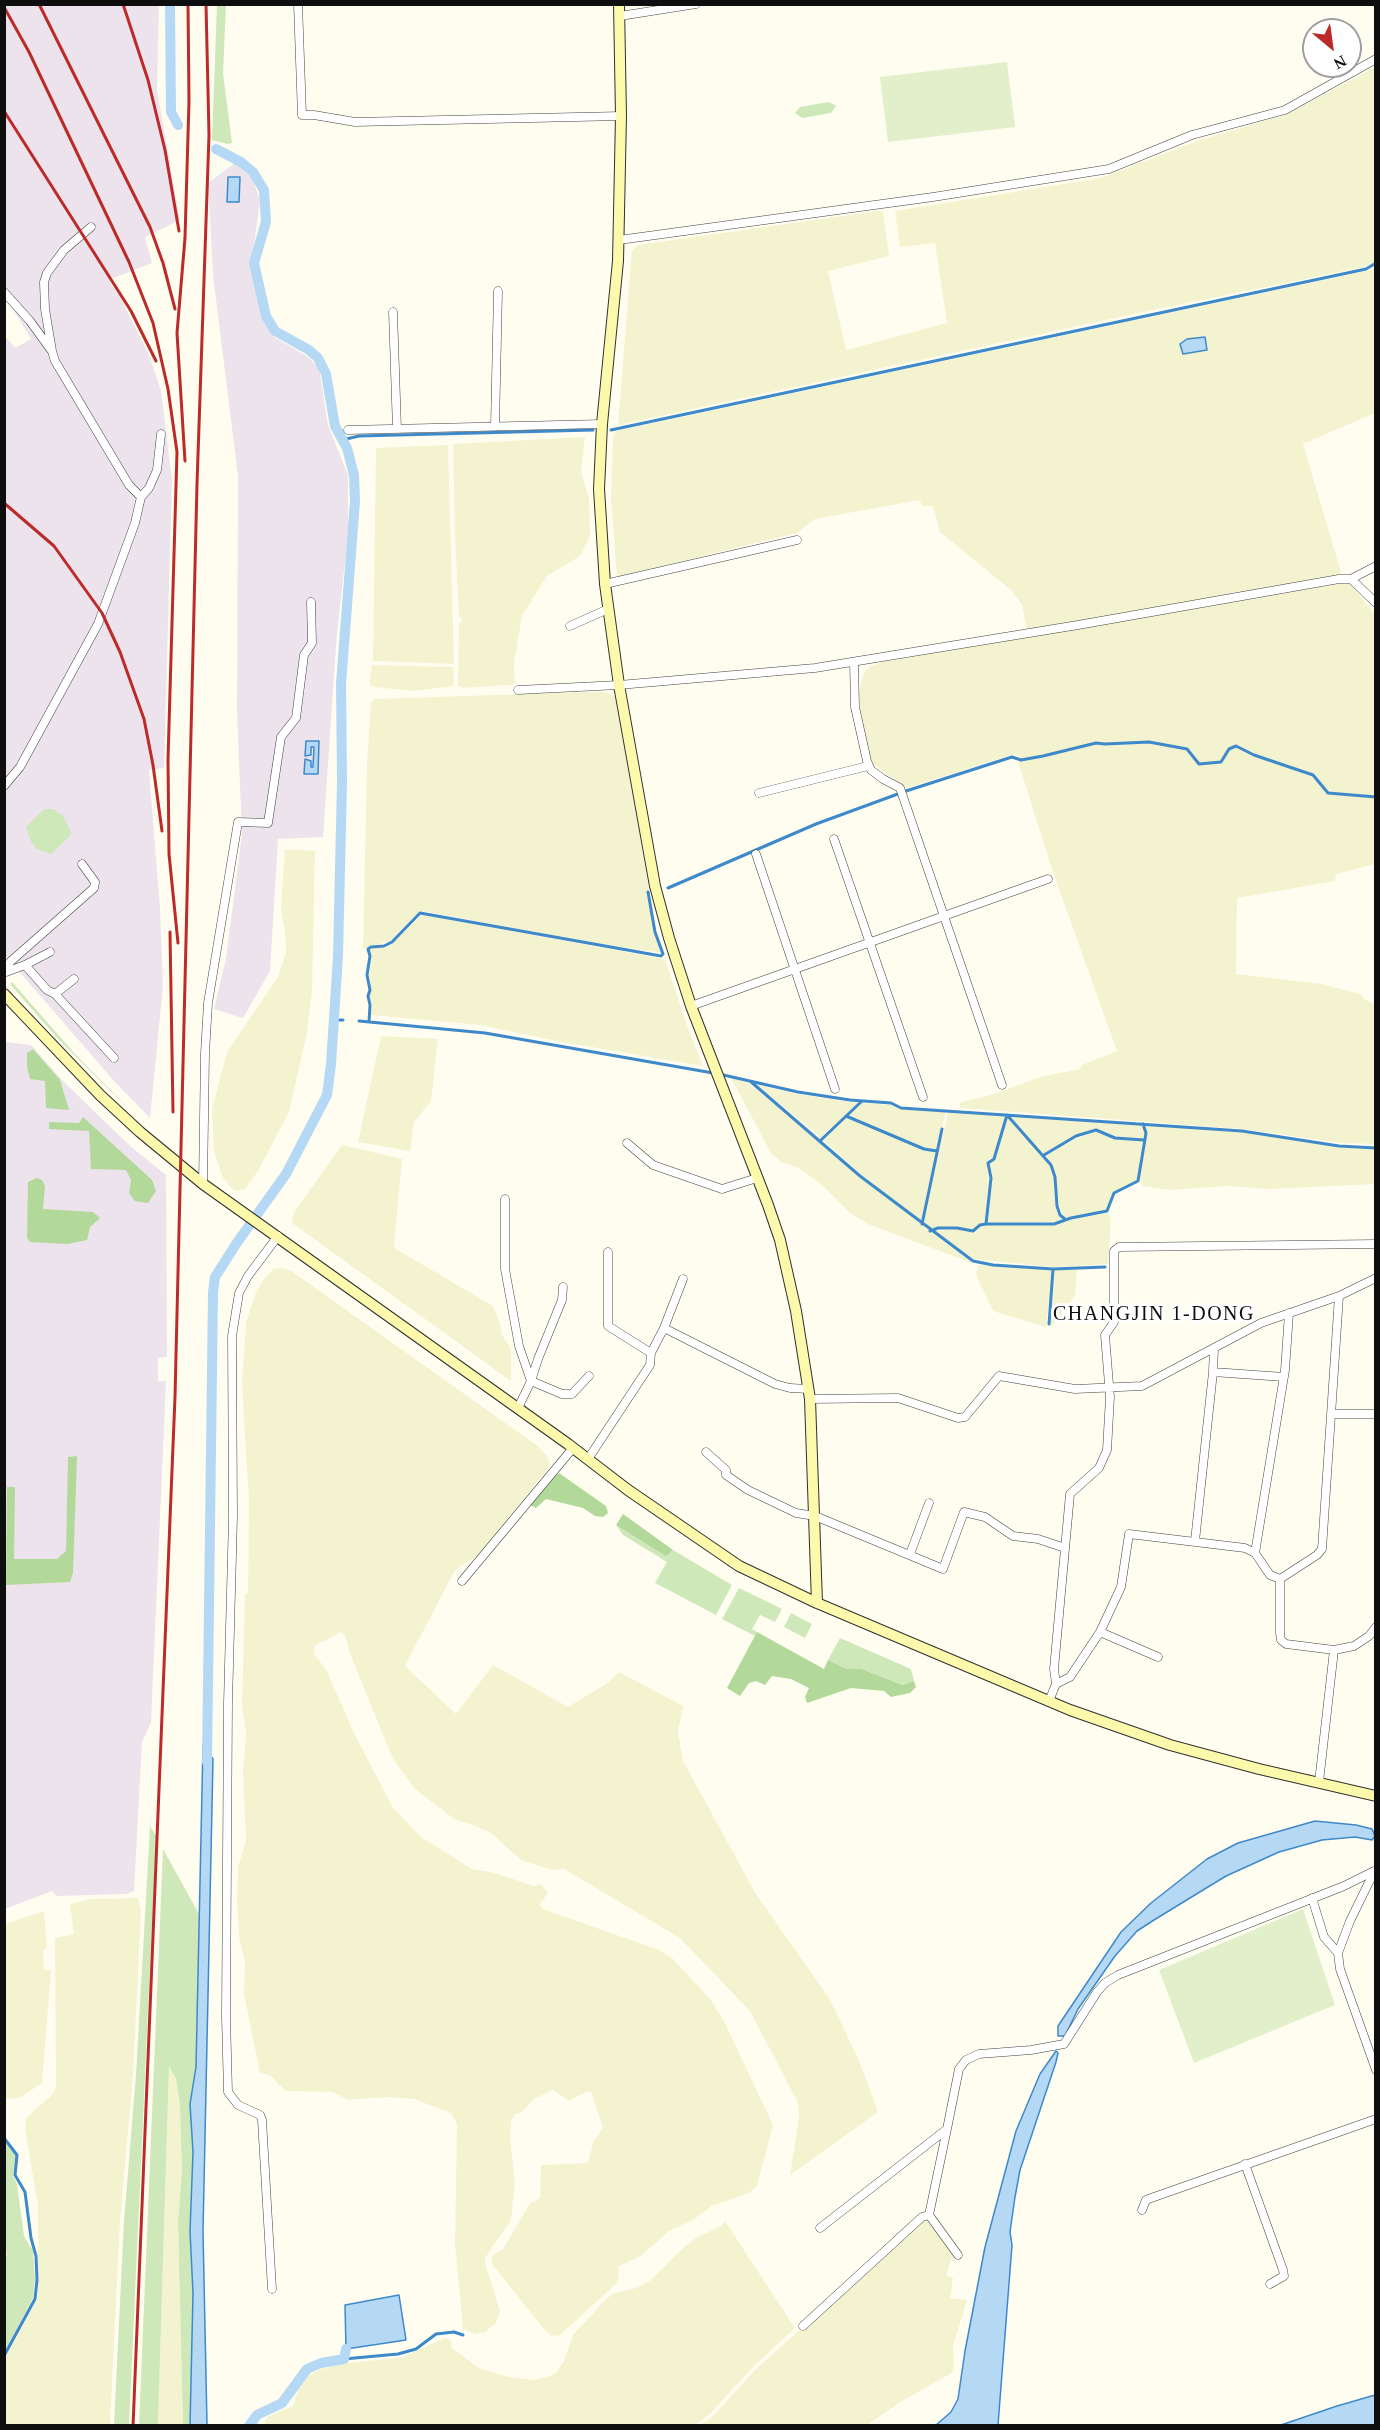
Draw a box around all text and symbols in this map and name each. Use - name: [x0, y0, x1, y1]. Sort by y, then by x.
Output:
- north arrow: [1302, 18, 1362, 78]
- text: N: [1331, 52, 1349, 73]
- district label: CHANGJIN 1-DONG: [1053, 1303, 1255, 1327]

